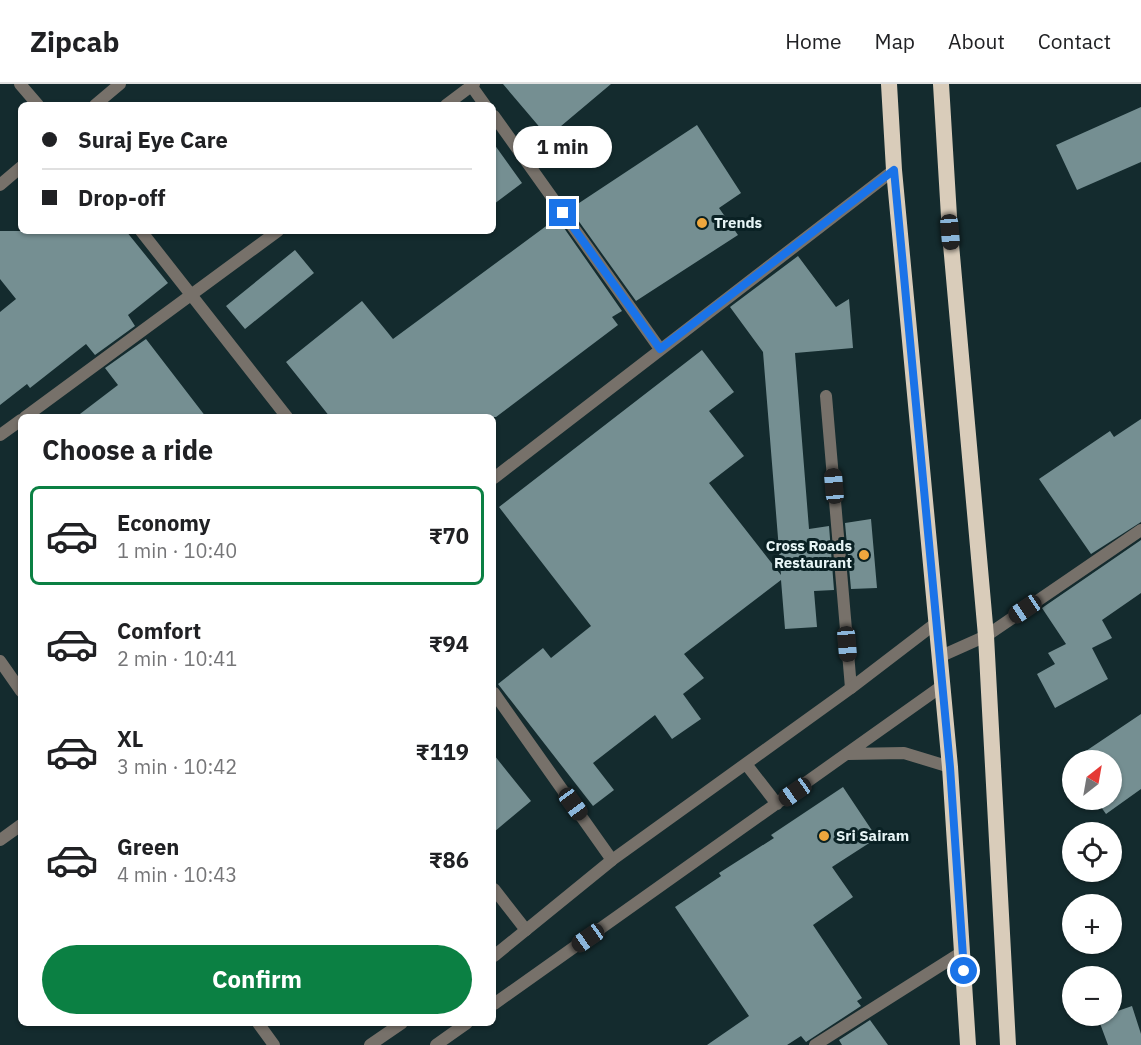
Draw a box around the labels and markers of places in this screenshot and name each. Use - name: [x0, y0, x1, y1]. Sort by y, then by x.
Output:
- place label: Trends: [714, 213, 763, 232]
- marker: Trends: [695, 216, 709, 230]
- place label: Cross Roads Restaurant: [766, 536, 852, 572]
- marker: Cross Roads Restaurant: [857, 548, 871, 562]
- place label: Sri Sairam: [836, 826, 909, 845]
- marker: Sri Sairam: [817, 829, 831, 843]

